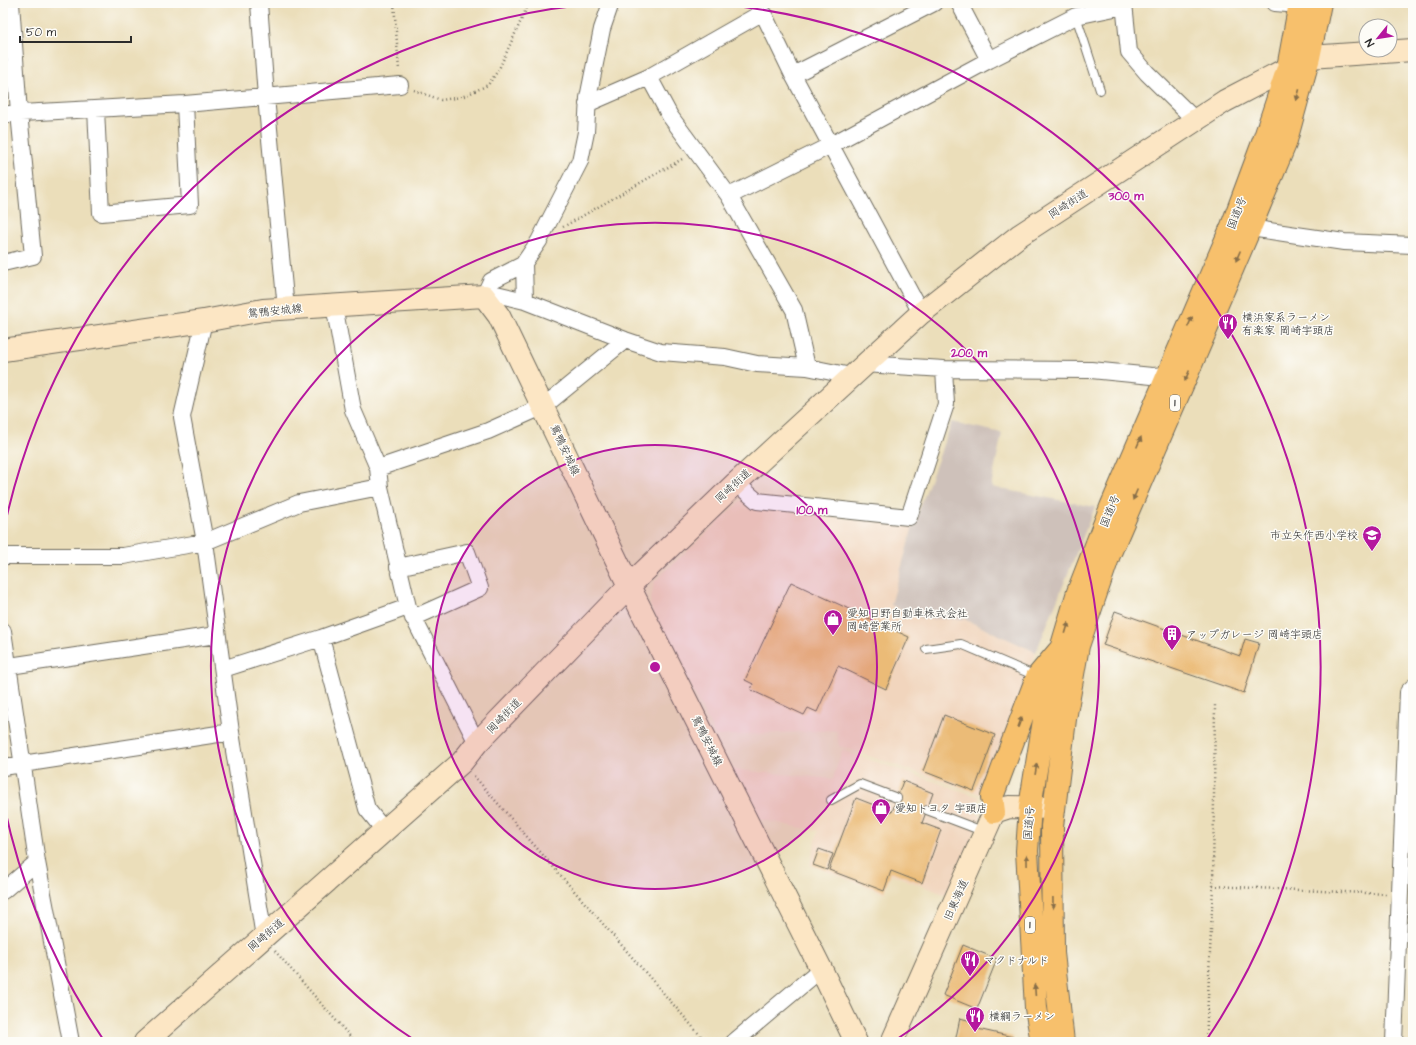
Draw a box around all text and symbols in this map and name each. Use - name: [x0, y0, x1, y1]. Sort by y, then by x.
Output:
- scale bar: [20, 18, 131, 44]
- north arrow: [1358, 18, 1398, 58]
- text: 50 m: [26, 24, 57, 41]
- text: N: [1362, 36, 1378, 49]
- one-way arrow: [1295, 90, 1301, 102]
- street label: 岡崎街道: [1045, 186, 1091, 222]
- text: 300 m: [1107, 188, 1144, 205]
- street label: 国道1号: [1224, 194, 1250, 232]
- one-way arrow: [1235, 251, 1241, 262]
- street label: 鴛鴨安城線: [247, 301, 303, 321]
- place label: 横浜家系ラーメン 有楽家 岡崎宇頭店: [1242, 310, 1334, 338]
- restaurant icon: 横浜家系ラーメン 有楽家 岡崎宇頭店: [1217, 312, 1239, 340]
- one-way arrow: [1187, 316, 1193, 328]
- text: 200 m: [950, 345, 988, 362]
- one-way arrow: [1184, 370, 1190, 381]
- road number: 1: [1170, 395, 1180, 411]
- street label: 鴛鴨安城線: [547, 422, 583, 478]
- one-way arrow: [1136, 436, 1142, 447]
- street label: 岡崎街道: [712, 466, 754, 506]
- one-way arrow: [1132, 489, 1139, 501]
- street label: 国道1号: [1097, 492, 1123, 530]
- text: 100 m: [797, 502, 828, 519]
- school or university icon: 市立矢作西小学校: [1361, 524, 1383, 552]
- place label: 市立矢作西小学校: [1270, 528, 1358, 543]
- place label: 愛知日野自動車株式会社 岡崎営業所: [847, 606, 968, 634]
- shop icon: 愛知日野自動車株式会社 岡崎営業所: [822, 608, 844, 636]
- one-way arrow: [1064, 622, 1070, 634]
- building icon: アップガレージ 岡崎宇頭店: [1161, 623, 1183, 651]
- place label: アップガレージ 岡崎宇頭店: [1186, 627, 1323, 642]
- centre of rings: [648, 660, 662, 674]
- street label: 岡崎街道: [483, 695, 525, 737]
- street label: 鴛鴨安城線: [688, 713, 726, 769]
- one-way arrow: [1017, 716, 1023, 728]
- one-way arrow: [1033, 763, 1039, 775]
- shop icon: 愛知トヨタ 宇頭店: [870, 797, 892, 825]
- place label: 愛知トヨタ 宇頭店: [895, 801, 987, 816]
- street label: 国道1号: [1020, 805, 1038, 841]
- one-way arrow: [1024, 853, 1030, 866]
- street label: 旧東海道: [940, 877, 972, 923]
- one-way arrow: [1050, 897, 1056, 910]
- street label: 岡崎街道: [244, 915, 288, 955]
- road number: 1: [1025, 917, 1035, 933]
- restaurant icon: マクドナルド: [959, 949, 981, 977]
- place label: マクドナルド: [984, 953, 1049, 968]
- one-way arrow: [1031, 984, 1038, 996]
- restaurant icon: 横綱ラーメン: [964, 1005, 986, 1033]
- place label: 横綱ラーメン: [989, 1009, 1055, 1024]

